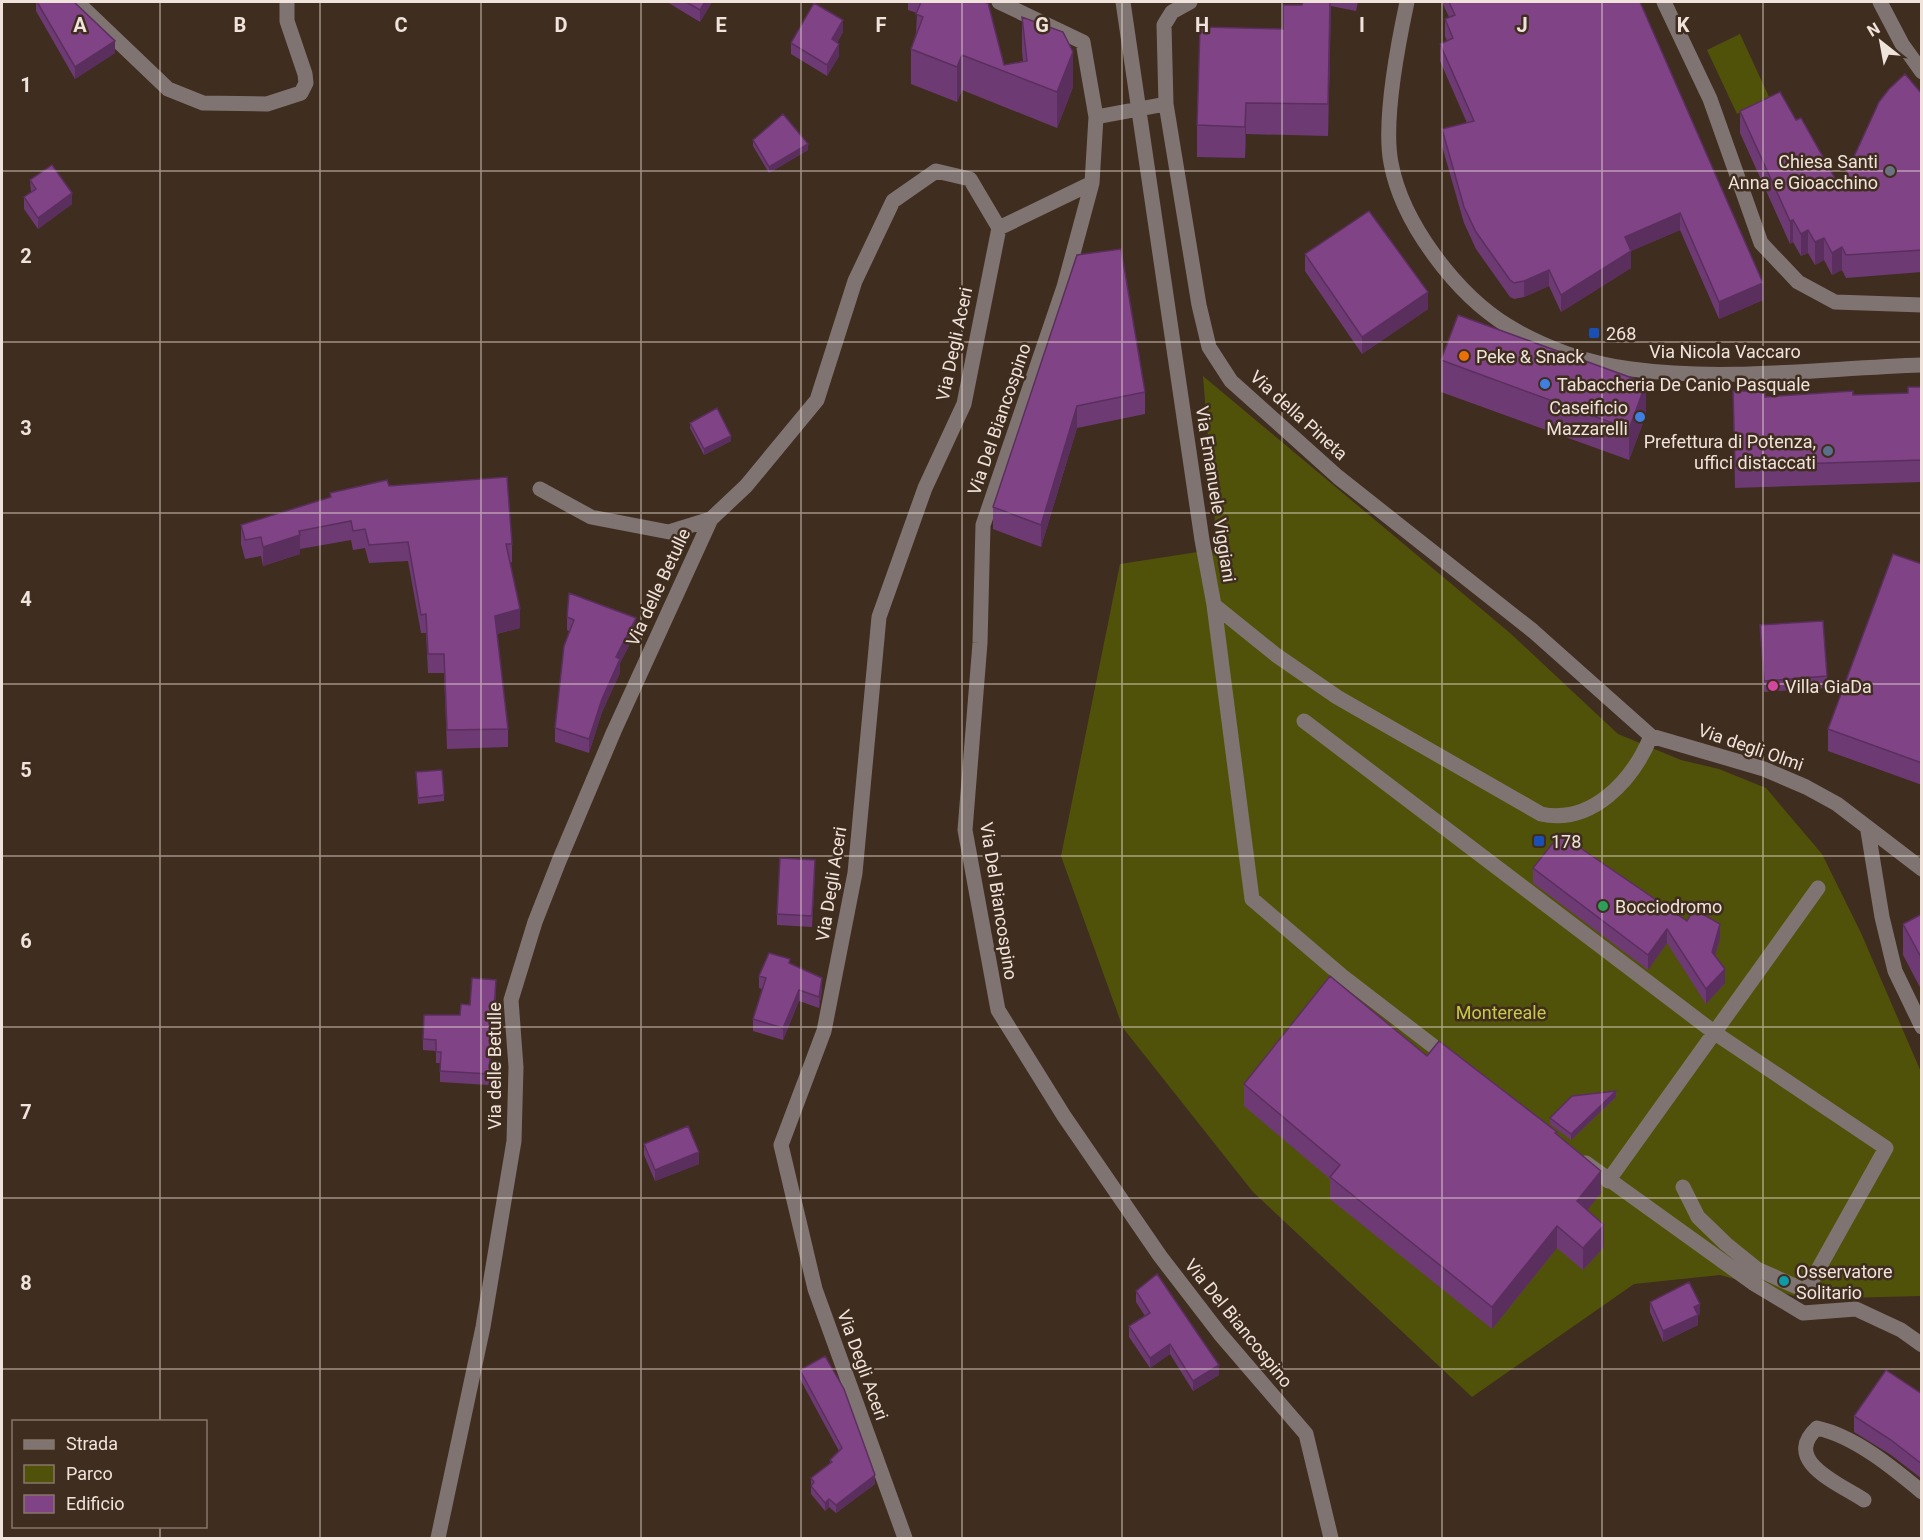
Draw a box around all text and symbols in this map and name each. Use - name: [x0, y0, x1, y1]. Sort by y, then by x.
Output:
- north arrow: [1851, 12, 1911, 72]
- text: A: [73, 13, 87, 37]
- text: B: [234, 13, 246, 37]
- text: C: [394, 13, 408, 37]
- text: D: [555, 13, 568, 37]
- text: E: [715, 13, 727, 37]
- text: F: [876, 13, 887, 37]
- text: G: [1035, 13, 1049, 37]
- text: H: [1195, 13, 1209, 37]
- text: I: [1359, 13, 1365, 37]
- text: J: [1516, 13, 1528, 37]
- text: K: [1677, 13, 1690, 37]
- text: N: [1864, 19, 1883, 41]
- text: 1: [20, 73, 32, 97]
- place label: Chiesa Santi Anna e Gioacchino: [1728, 151, 1878, 193]
- marker: Chiesa Santi Anna e Gioacchino: [1883, 164, 1897, 178]
- text: 2: [20, 244, 32, 268]
- street label: Via Degli Aceri: [932, 285, 976, 403]
- place label: 268: [1606, 323, 1636, 344]
- marker: 268: [1587, 326, 1601, 340]
- street label: Via Del Biancospino: [963, 340, 1035, 498]
- street label: Via Nicola Vaccaro: [1649, 341, 1801, 362]
- place label: Peke & Snack: [1476, 346, 1585, 367]
- marker: Peke & Snack: [1457, 349, 1471, 363]
- street label: Via della Pineta: [1246, 366, 1352, 464]
- place label: Tabaccheria De Canio Pasquale: [1557, 374, 1810, 395]
- marker: Tabaccheria De Canio Pasquale: [1538, 377, 1552, 391]
- place label: Caseificio Mazzarelli: [1546, 397, 1628, 439]
- street label: Via Emanuele Viggiani: [1192, 404, 1240, 584]
- marker: Caseificio Mazzarelli: [1633, 410, 1647, 424]
- text: 3: [20, 416, 32, 440]
- place label: Prefettura di Potenza, uffici distaccati: [1644, 431, 1816, 473]
- marker: Prefettura di Potenza, uffici distaccati: [1821, 444, 1835, 458]
- street label: Via delle Betulle: [622, 525, 694, 649]
- text: 4: [20, 587, 32, 611]
- place label: Villa GiaDa: [1785, 676, 1872, 697]
- marker: Villa GiaDa: [1766, 679, 1780, 693]
- street label: Via degli Olmi: [1696, 719, 1806, 775]
- text: 5: [20, 758, 32, 782]
- street label: Via Del Biancospino: [976, 821, 1022, 981]
- street label: Via Degli Aceri: [812, 825, 850, 943]
- place label: 178: [1551, 831, 1581, 852]
- marker: 178: [1532, 834, 1546, 848]
- place label: Bocciodromo: [1615, 896, 1722, 917]
- marker: Bocciodromo: [1596, 899, 1610, 913]
- text: 6: [20, 929, 32, 953]
- street label: Via delle Betulle: [484, 1002, 505, 1130]
- park label: Montereale: [1456, 1002, 1546, 1023]
- text: 7: [20, 1100, 32, 1124]
- street label: Via Del Biancospino: [1181, 1254, 1297, 1392]
- place label: Osservatore Solitario: [1796, 1261, 1893, 1303]
- text: 8: [20, 1271, 32, 1295]
- marker: Osservatore Solitario: [1777, 1274, 1791, 1288]
- street label: Via Degli Aceri: [833, 1307, 893, 1423]
- legend: [12, 1420, 207, 1528]
- text: Strada: [66, 1433, 118, 1454]
- text: Parco: [66, 1463, 113, 1484]
- text: Edificio: [66, 1493, 125, 1514]

